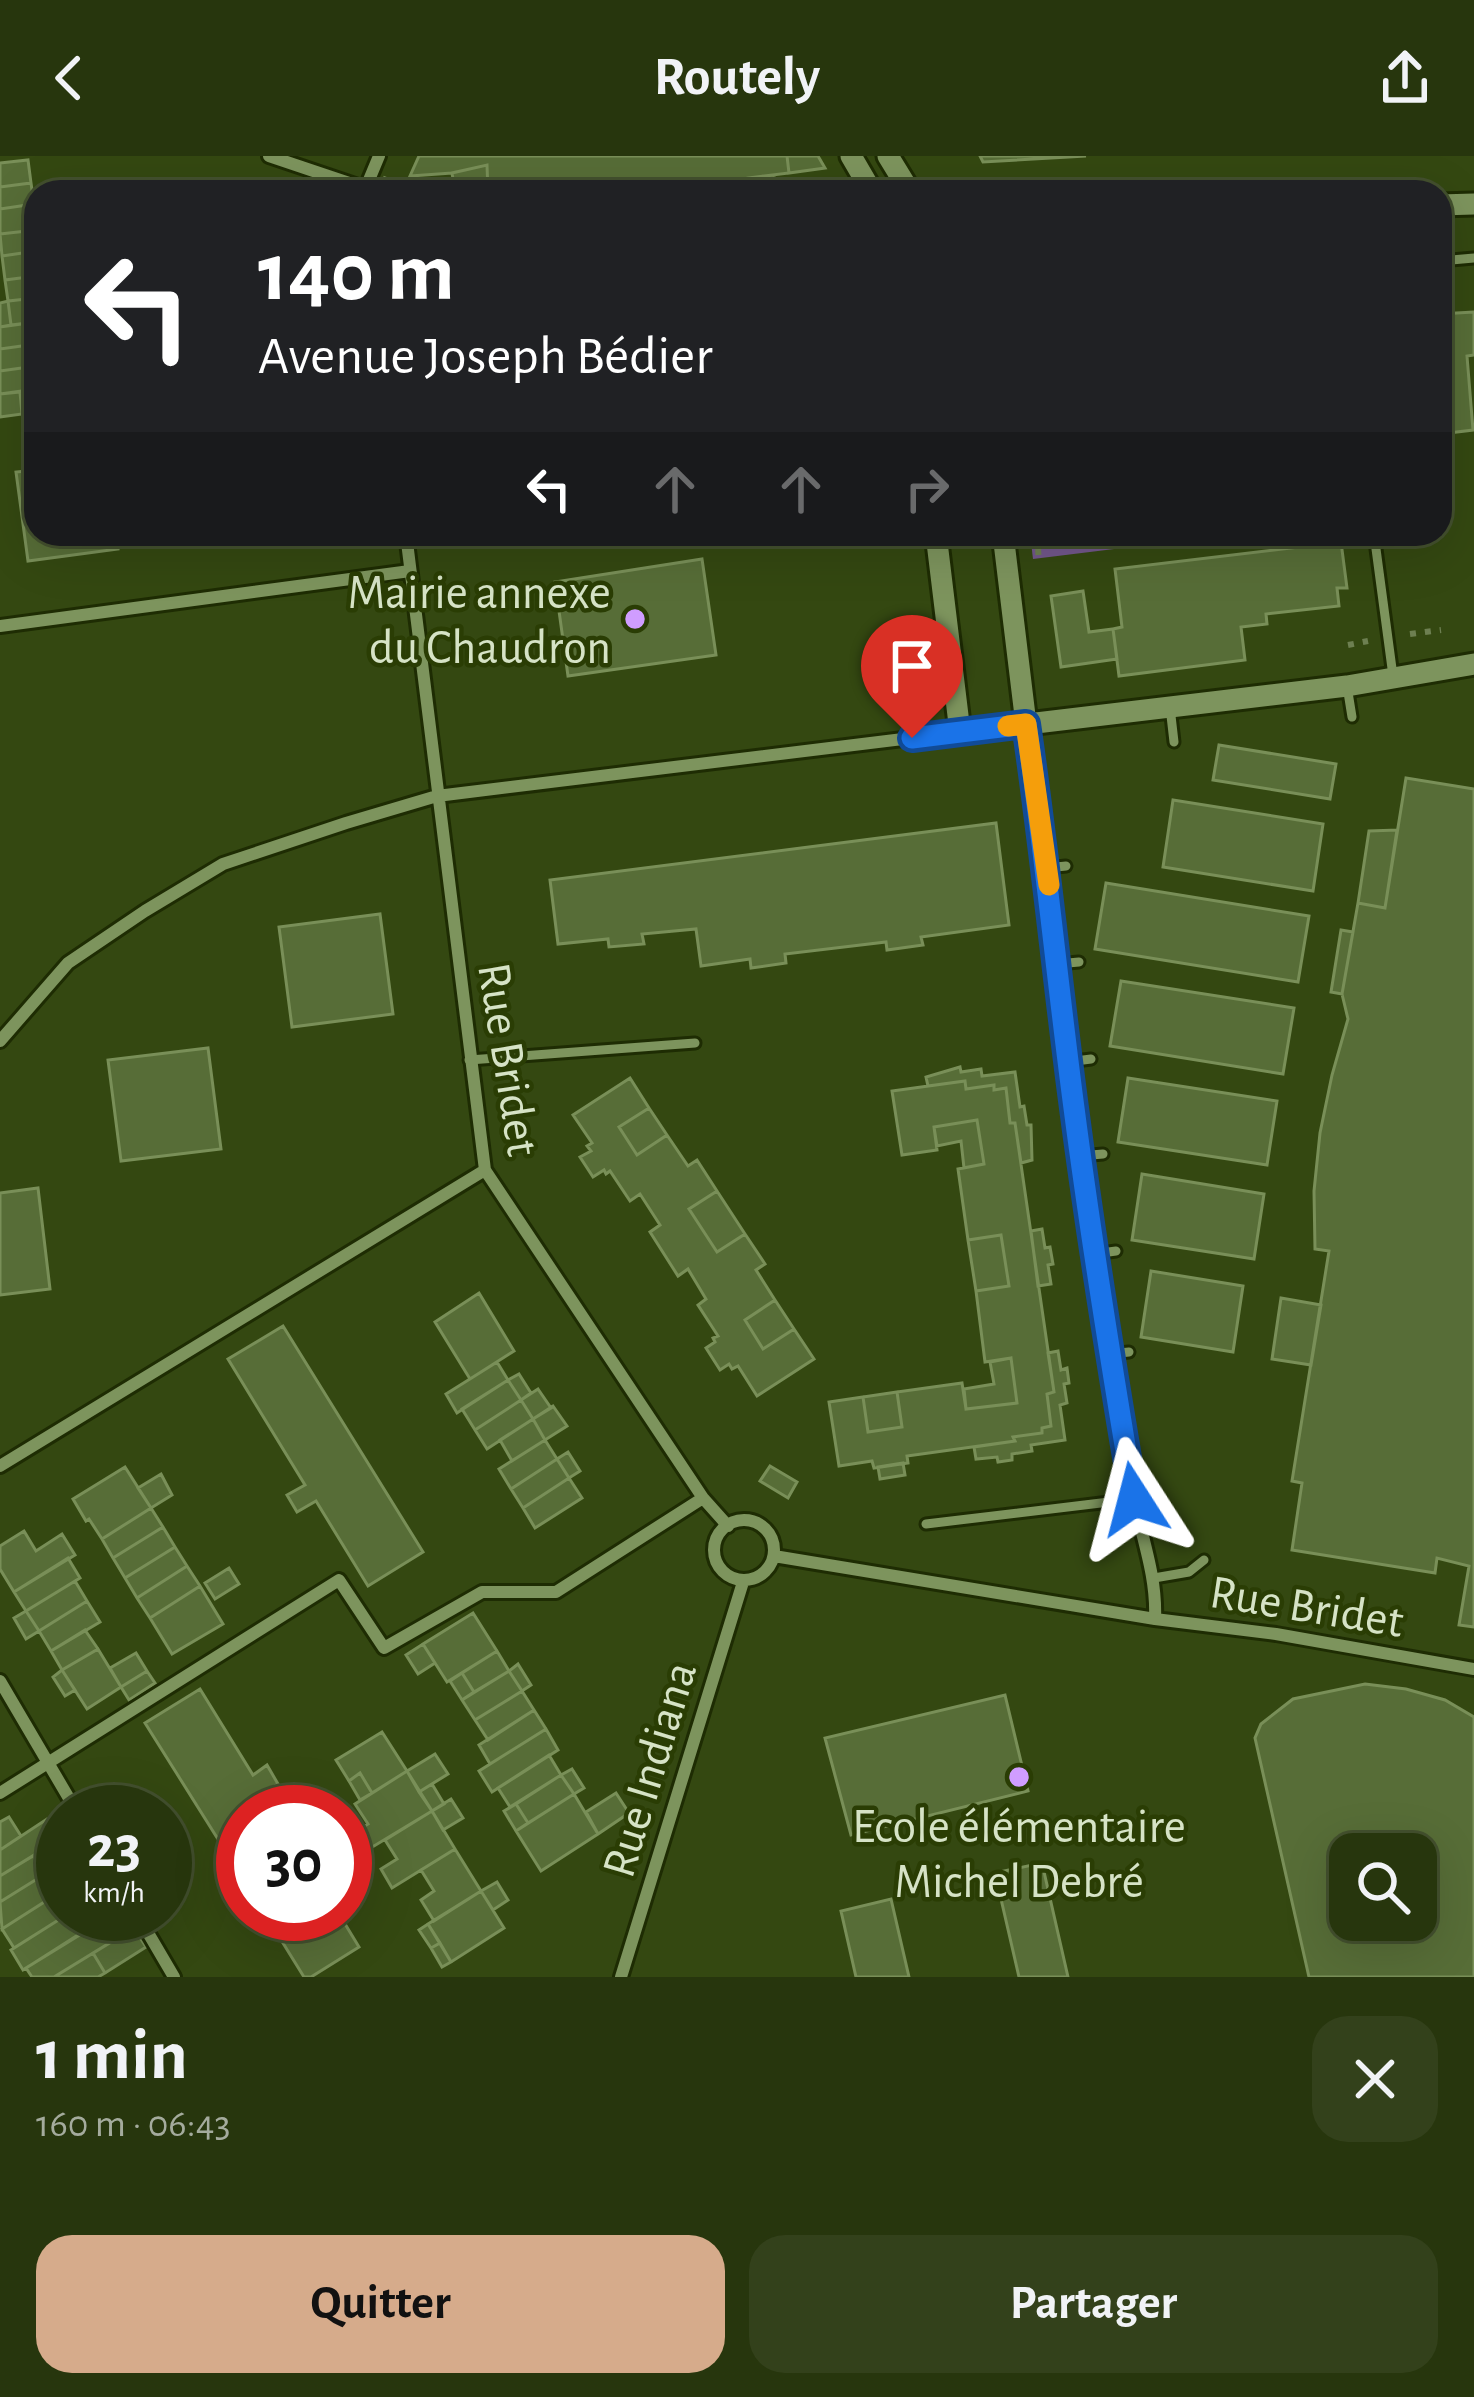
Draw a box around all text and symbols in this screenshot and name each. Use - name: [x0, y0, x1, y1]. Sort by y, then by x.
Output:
- icon: back: [36, 45, 102, 111]
- icon: share: [1372, 45, 1438, 111]
- text: Routely: [654, 51, 820, 105]
- icon: left: [60, 228, 216, 384]
- text: 140 m: [258, 232, 455, 316]
- text: Avenue Joseph Bédier: [258, 330, 713, 384]
- icon: left: [516, 456, 582, 522]
- icon: ahead: [642, 456, 708, 522]
- icon: ahead: [768, 456, 834, 522]
- icon: right: [894, 456, 960, 522]
- place label: Mairie annexe du Chaudron: [348, 570, 611, 673]
- marker: Mairie annexe du Chaudron: [622, 606, 648, 632]
- pin: [861, 615, 963, 738]
- icon: arrive: [879, 633, 945, 699]
- street label: Rue Bridet: [468, 959, 546, 1159]
- position arrow: [1071, 1436, 1197, 1562]
- street label: Rue Bridet: [1207, 1569, 1407, 1647]
- street label: Rue Indiana: [595, 1657, 706, 1883]
- marker: Ecole élémentaire Michel Debré: [1006, 1764, 1032, 1790]
- speed limit sign: 30: [216, 1785, 372, 1941]
- place label: Ecole élémentaire Michel Debré: [852, 1804, 1186, 1907]
- text: 23: [87, 1818, 141, 1878]
- map controls: [1329, 1833, 1437, 1941]
- button: search: [1329, 1833, 1437, 1941]
- text: km/h: [83, 1878, 145, 1908]
- button: close: [1312, 2016, 1438, 2142]
- text: 1 min: [36, 2020, 188, 2092]
- text: 160 m · 06:43: [36, 2105, 230, 2144]
- button: Quitter: [36, 2235, 725, 2373]
- button: Partager: [749, 2235, 1438, 2373]

